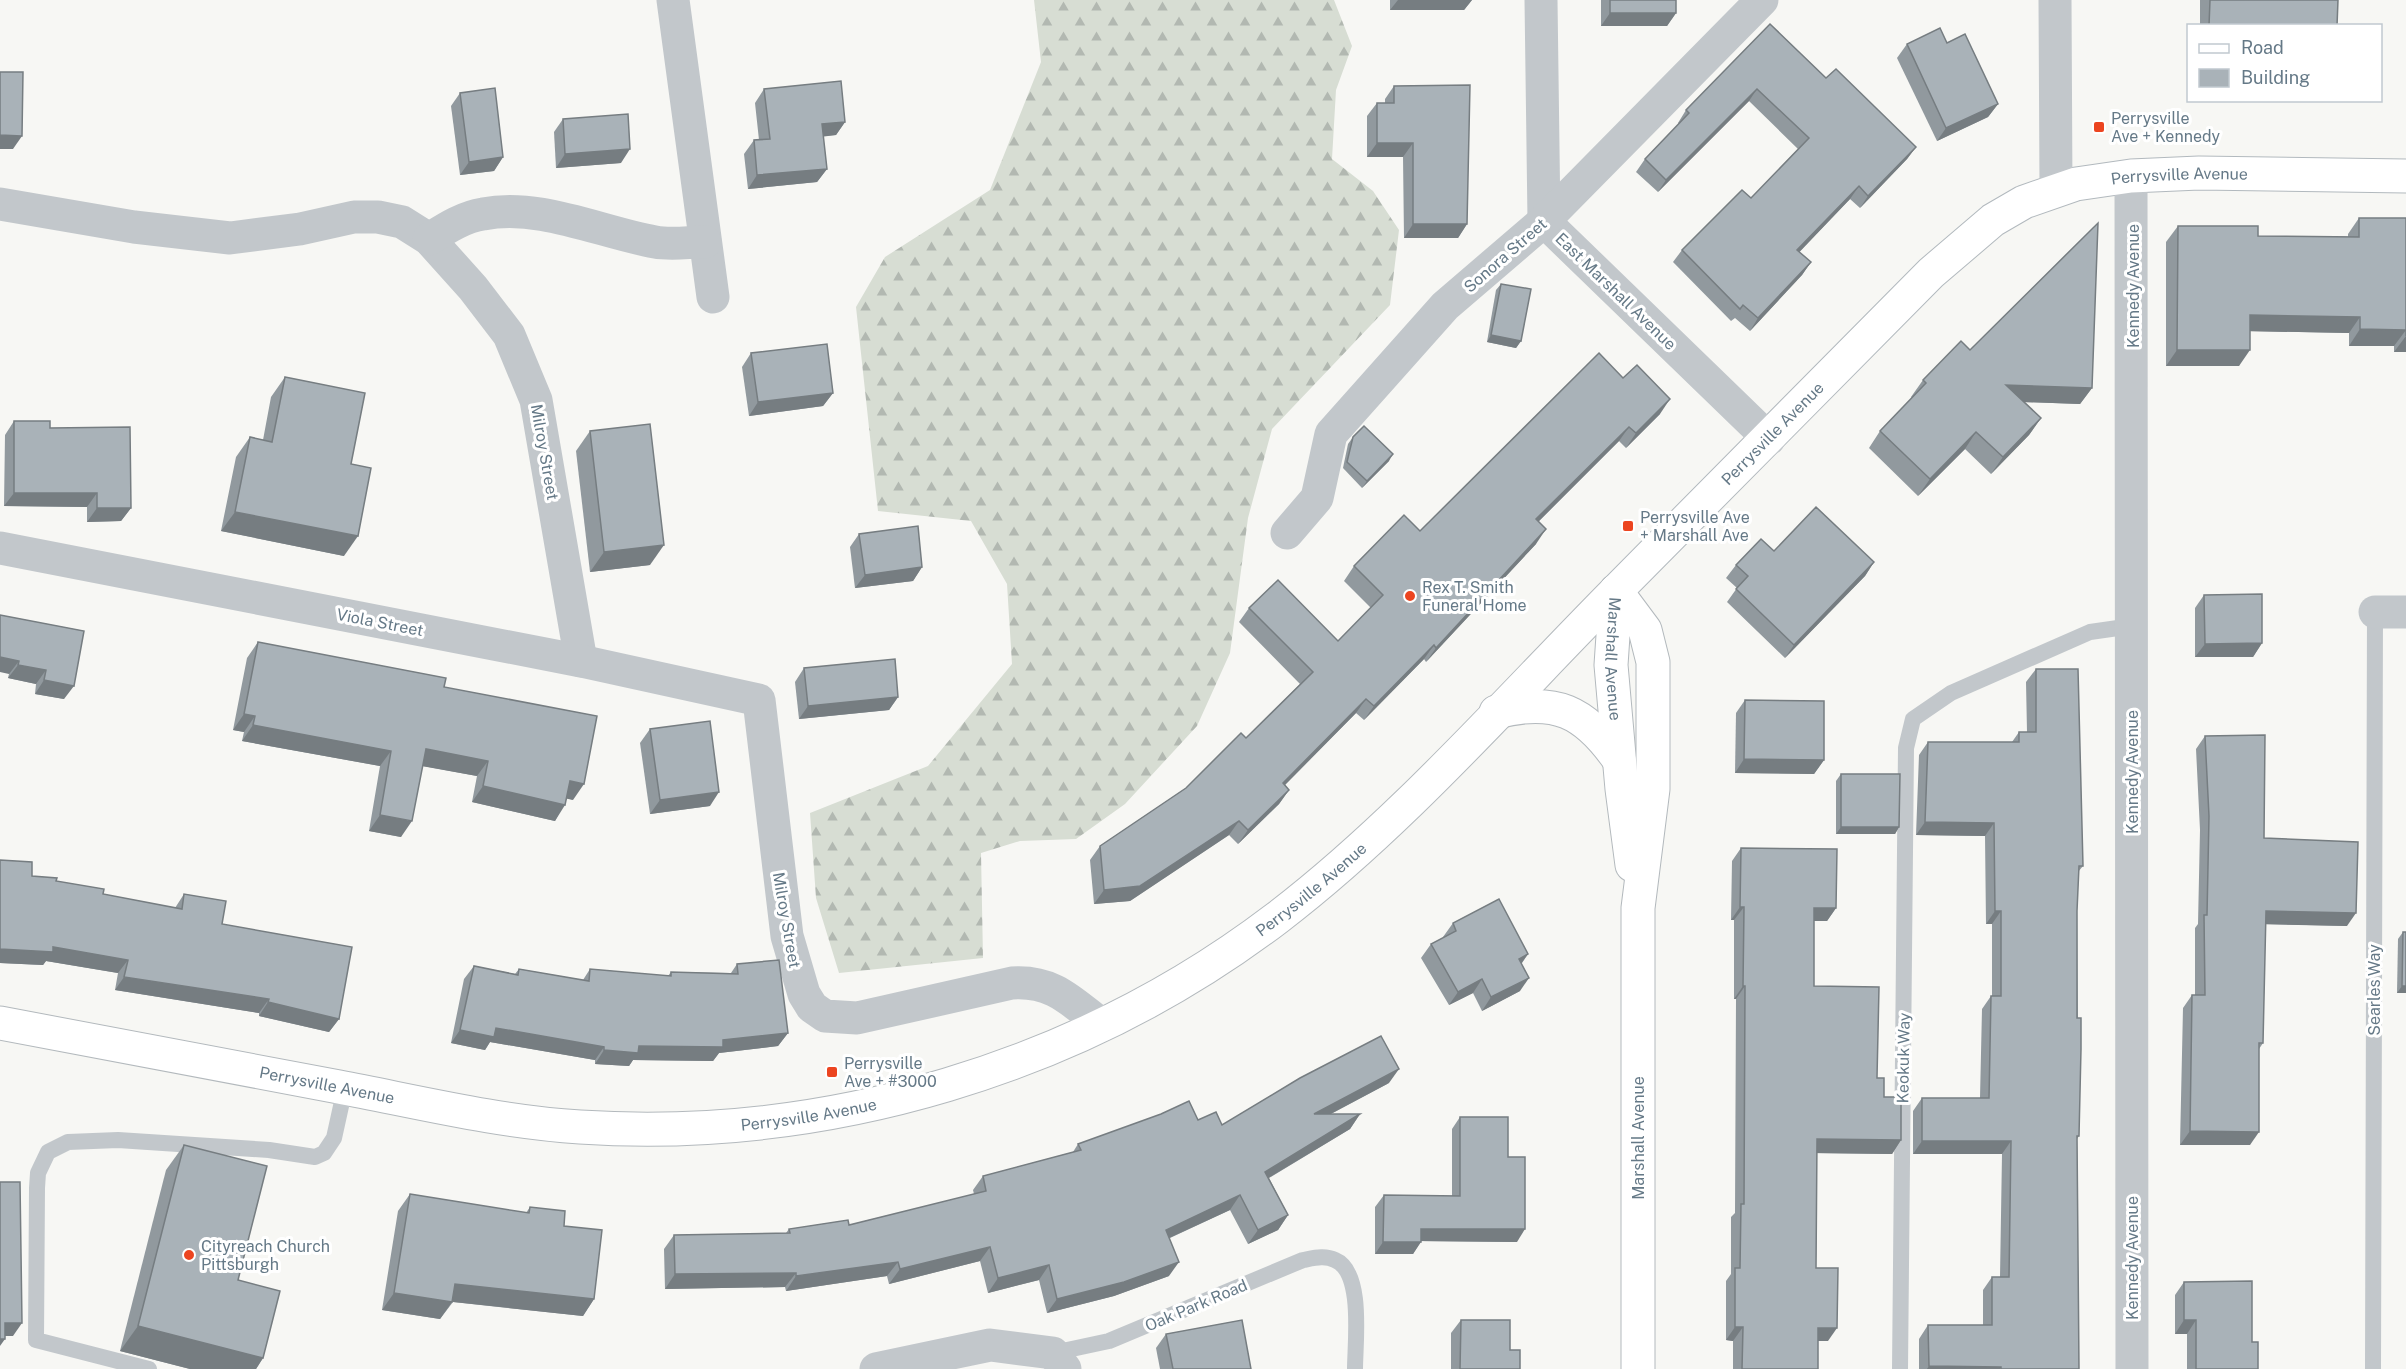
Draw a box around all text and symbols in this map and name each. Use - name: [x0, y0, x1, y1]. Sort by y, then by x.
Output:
- legend: [2187, 24, 2382, 102]
- text: Road: [2241, 37, 2284, 58]
- text: Building: [2241, 67, 2310, 88]
- place label: Perrysville Ave + Kennedy: [2111, 109, 2221, 146]
- marker: Perrysville Ave + Kennedy: [2092, 120, 2106, 134]
- street label: Perrysville Avenue: [2110, 164, 2248, 189]
- street label: Sonora Street: [1460, 214, 1551, 296]
- street label: Kennedy Avenue: [2124, 224, 2143, 348]
- street label: East Marshall Avenue: [1551, 229, 1680, 354]
- street label: Perrysville Avenue: [1717, 378, 1828, 489]
- street label: Milroy Street: [527, 403, 562, 502]
- place label: Perrysville Ave + Marshall Ave: [1640, 508, 1750, 545]
- marker: Perrysville Ave + Marshall Ave: [1621, 519, 1635, 533]
- place label: Rex T. Smith Funeral Home: [1422, 578, 1527, 615]
- marker: Rex T. Smith Funeral Home: [1403, 589, 1417, 603]
- street label: Marshall Avenue: [1601, 596, 1625, 721]
- street label: Viola Street: [335, 605, 425, 640]
- street label: Kennedy Avenue: [2123, 710, 2142, 834]
- street label: Perrysville Avenue: [1252, 839, 1370, 941]
- street label: Milroy Street: [769, 871, 804, 970]
- street label: Searles Way: [2365, 944, 2384, 1036]
- street label: Keokuk Way: [1893, 1012, 1914, 1104]
- place label: Perrysville Ave + #3000: [844, 1054, 937, 1091]
- street label: Perrysville Avenue: [258, 1063, 396, 1108]
- marker: Perrysville Ave + #3000: [825, 1065, 839, 1079]
- street label: Marshall Avenue: [1629, 1076, 1648, 1200]
- street label: Perrysville Avenue: [740, 1095, 878, 1135]
- street label: Kennedy Avenue: [2123, 1196, 2142, 1320]
- place label: Cityreach Church Pittsburgh: [201, 1237, 330, 1274]
- marker: Cityreach Church Pittsburgh: [182, 1248, 196, 1262]
- street label: Oak Park Road: [1142, 1275, 1250, 1336]

